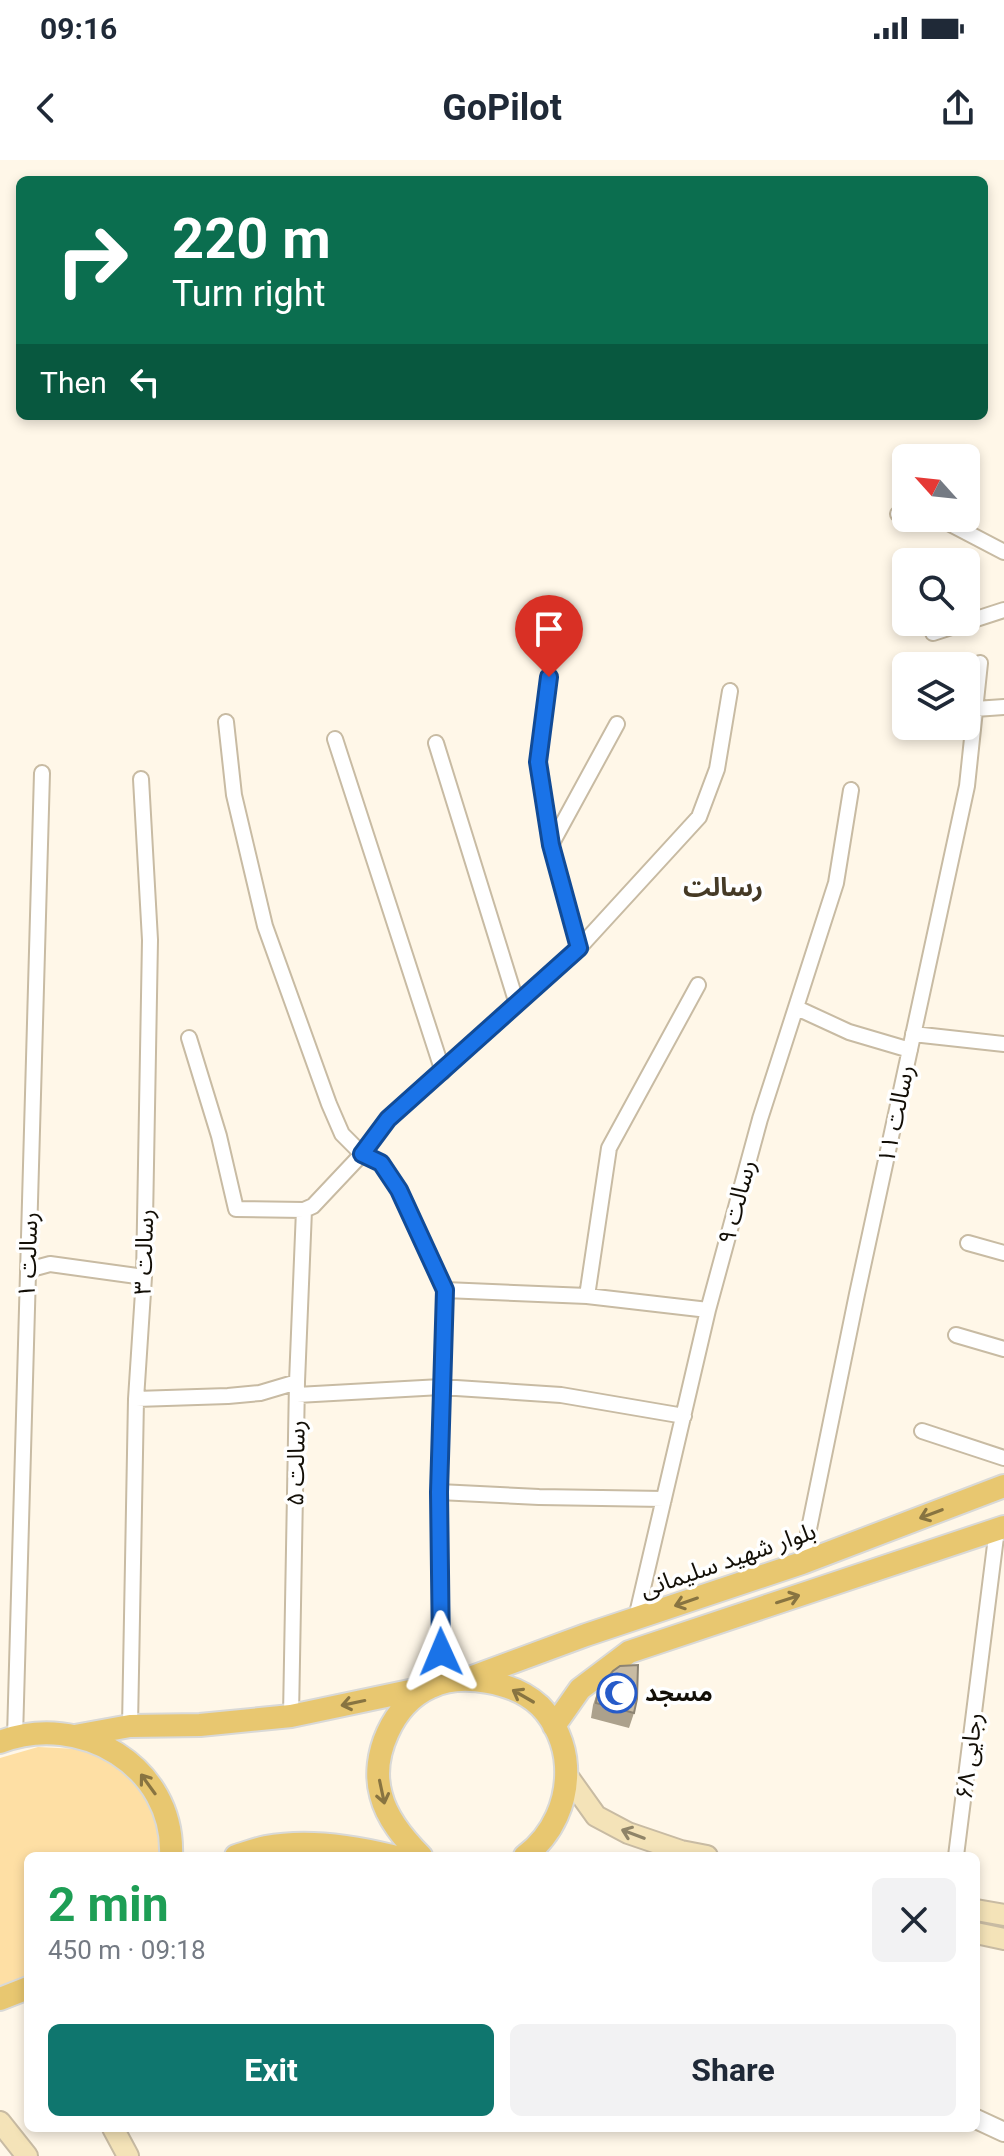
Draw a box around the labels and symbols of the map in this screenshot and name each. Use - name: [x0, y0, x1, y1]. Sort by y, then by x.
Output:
- north arrow: [892, 444, 980, 532]
- pin: [515, 595, 583, 677]
- district label: رسالت: [683, 872, 763, 902]
- street label: رسالت ۱۱: [872, 1062, 920, 1166]
- street label: رسالت ۹: [712, 1157, 762, 1247]
- street label: رسالت ۳: [129, 1209, 159, 1295]
- street label: رسالت ۱: [13, 1212, 43, 1298]
- street label: رسالت ۵: [281, 1420, 311, 1506]
- one-way arrow: [919, 1508, 944, 1522]
- street label: بلوار شهید سلیمانی: [636, 1517, 820, 1603]
- one-way arrow: [775, 1591, 800, 1606]
- one-way arrow: [674, 1595, 699, 1610]
- position arrow: [399, 1610, 483, 1694]
- mosque icon: مسجد: [596, 1672, 638, 1714]
- place label: مسجد: [645, 1679, 713, 1707]
- one-way arrow: [512, 1688, 535, 1704]
- one-way arrow: [341, 1696, 366, 1711]
- street label: رجایی ۶۸: [950, 1711, 988, 1801]
- one-way arrow: [140, 1773, 156, 1795]
- one-way arrow: [376, 1778, 391, 1804]
- one-way arrow: [621, 1826, 646, 1840]

